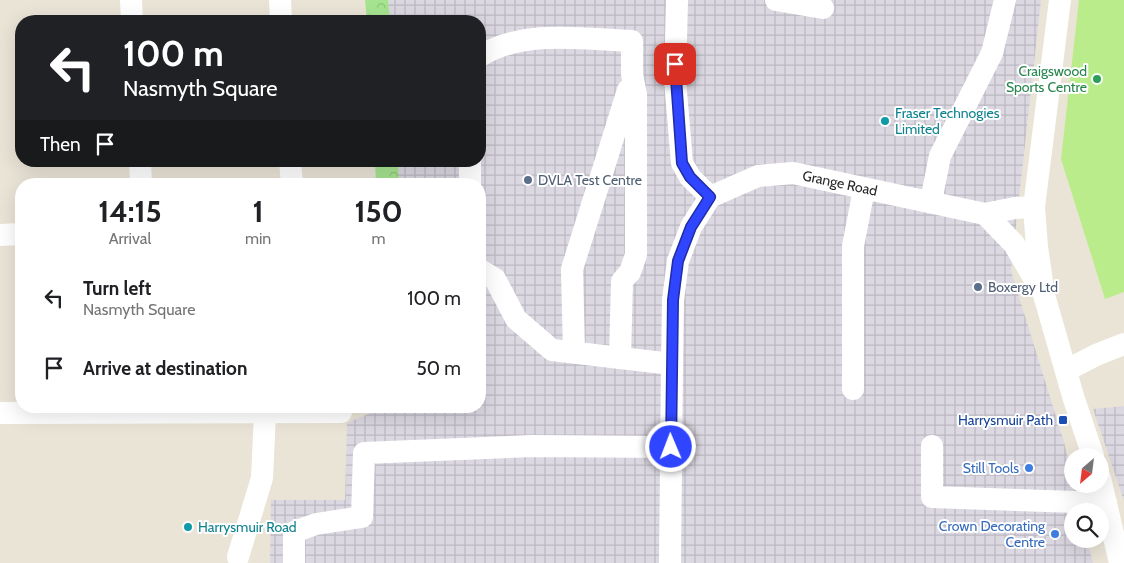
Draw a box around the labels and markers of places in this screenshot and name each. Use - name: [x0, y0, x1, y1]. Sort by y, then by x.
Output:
- pin: [654, 43, 696, 85]
- place label: Craigswood Sports Centre: [1006, 62, 1087, 96]
- marker: Craigswood Sports Centre: [1091, 73, 1103, 85]
- place label: Fraser Technogies Limited: [895, 104, 1000, 138]
- marker: Fraser Technogies Limited: [879, 115, 891, 127]
- place label: DVLA Test Centre: [538, 171, 642, 189]
- marker: DVLA Test Centre: [522, 174, 534, 186]
- place label: Boxergy Ltd: [988, 278, 1058, 296]
- marker: Boxergy Ltd: [972, 281, 984, 293]
- place label: Harrysmuir Path: [958, 411, 1053, 429]
- marker: Harrysmuir Path: [1057, 414, 1069, 426]
- place label: Still Tools: [963, 459, 1019, 477]
- marker: Still Tools: [1023, 462, 1035, 474]
- place label: Crown Decorating Centre: [939, 517, 1046, 551]
- place label: Harrysmuir Road: [198, 518, 297, 536]
- marker: Harrysmuir Road: [182, 521, 194, 533]
- marker: Crown Decorating Centre: [1049, 528, 1061, 540]

